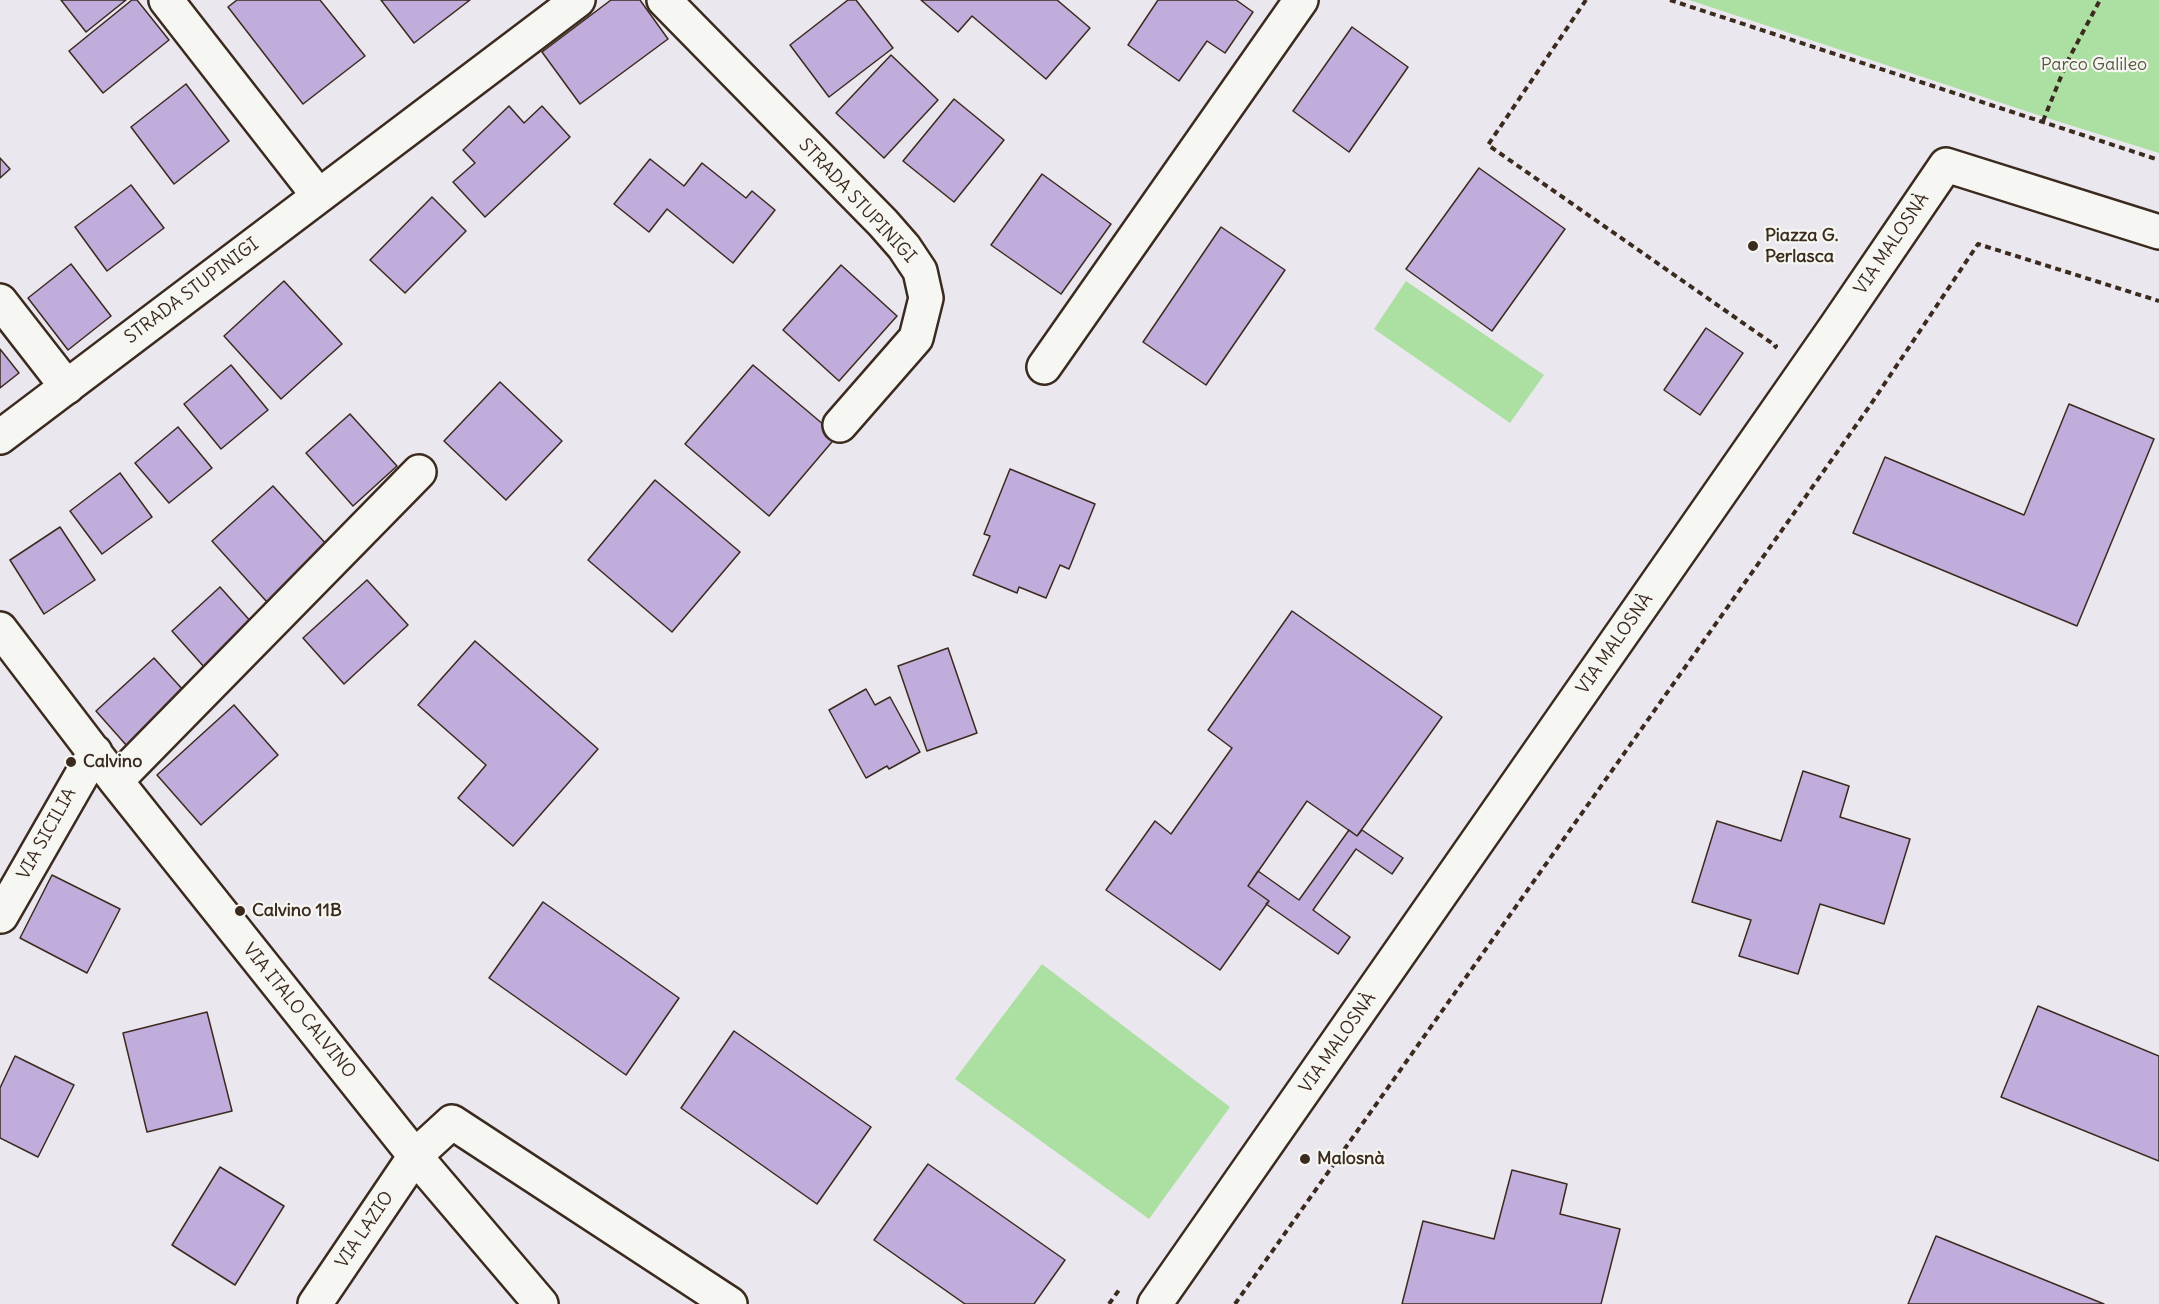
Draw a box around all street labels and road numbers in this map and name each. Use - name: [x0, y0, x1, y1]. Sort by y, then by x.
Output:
- street label: STRADA STUPINIGI: [794, 134, 920, 268]
- street label: VIA MALOSNÀ: [1850, 189, 1934, 299]
- street label: STRADA STUPINIGI: [121, 234, 263, 348]
- street label: VIA MALOSNÀ: [1572, 589, 1658, 699]
- street label: VIA SICILIA: [13, 784, 81, 884]
- street label: VIA ITALO CALVINO: [238, 939, 360, 1083]
- street label: VIA MALOSNÀ: [1295, 988, 1381, 1098]
- street label: VIA LAZIO: [331, 1187, 399, 1273]

